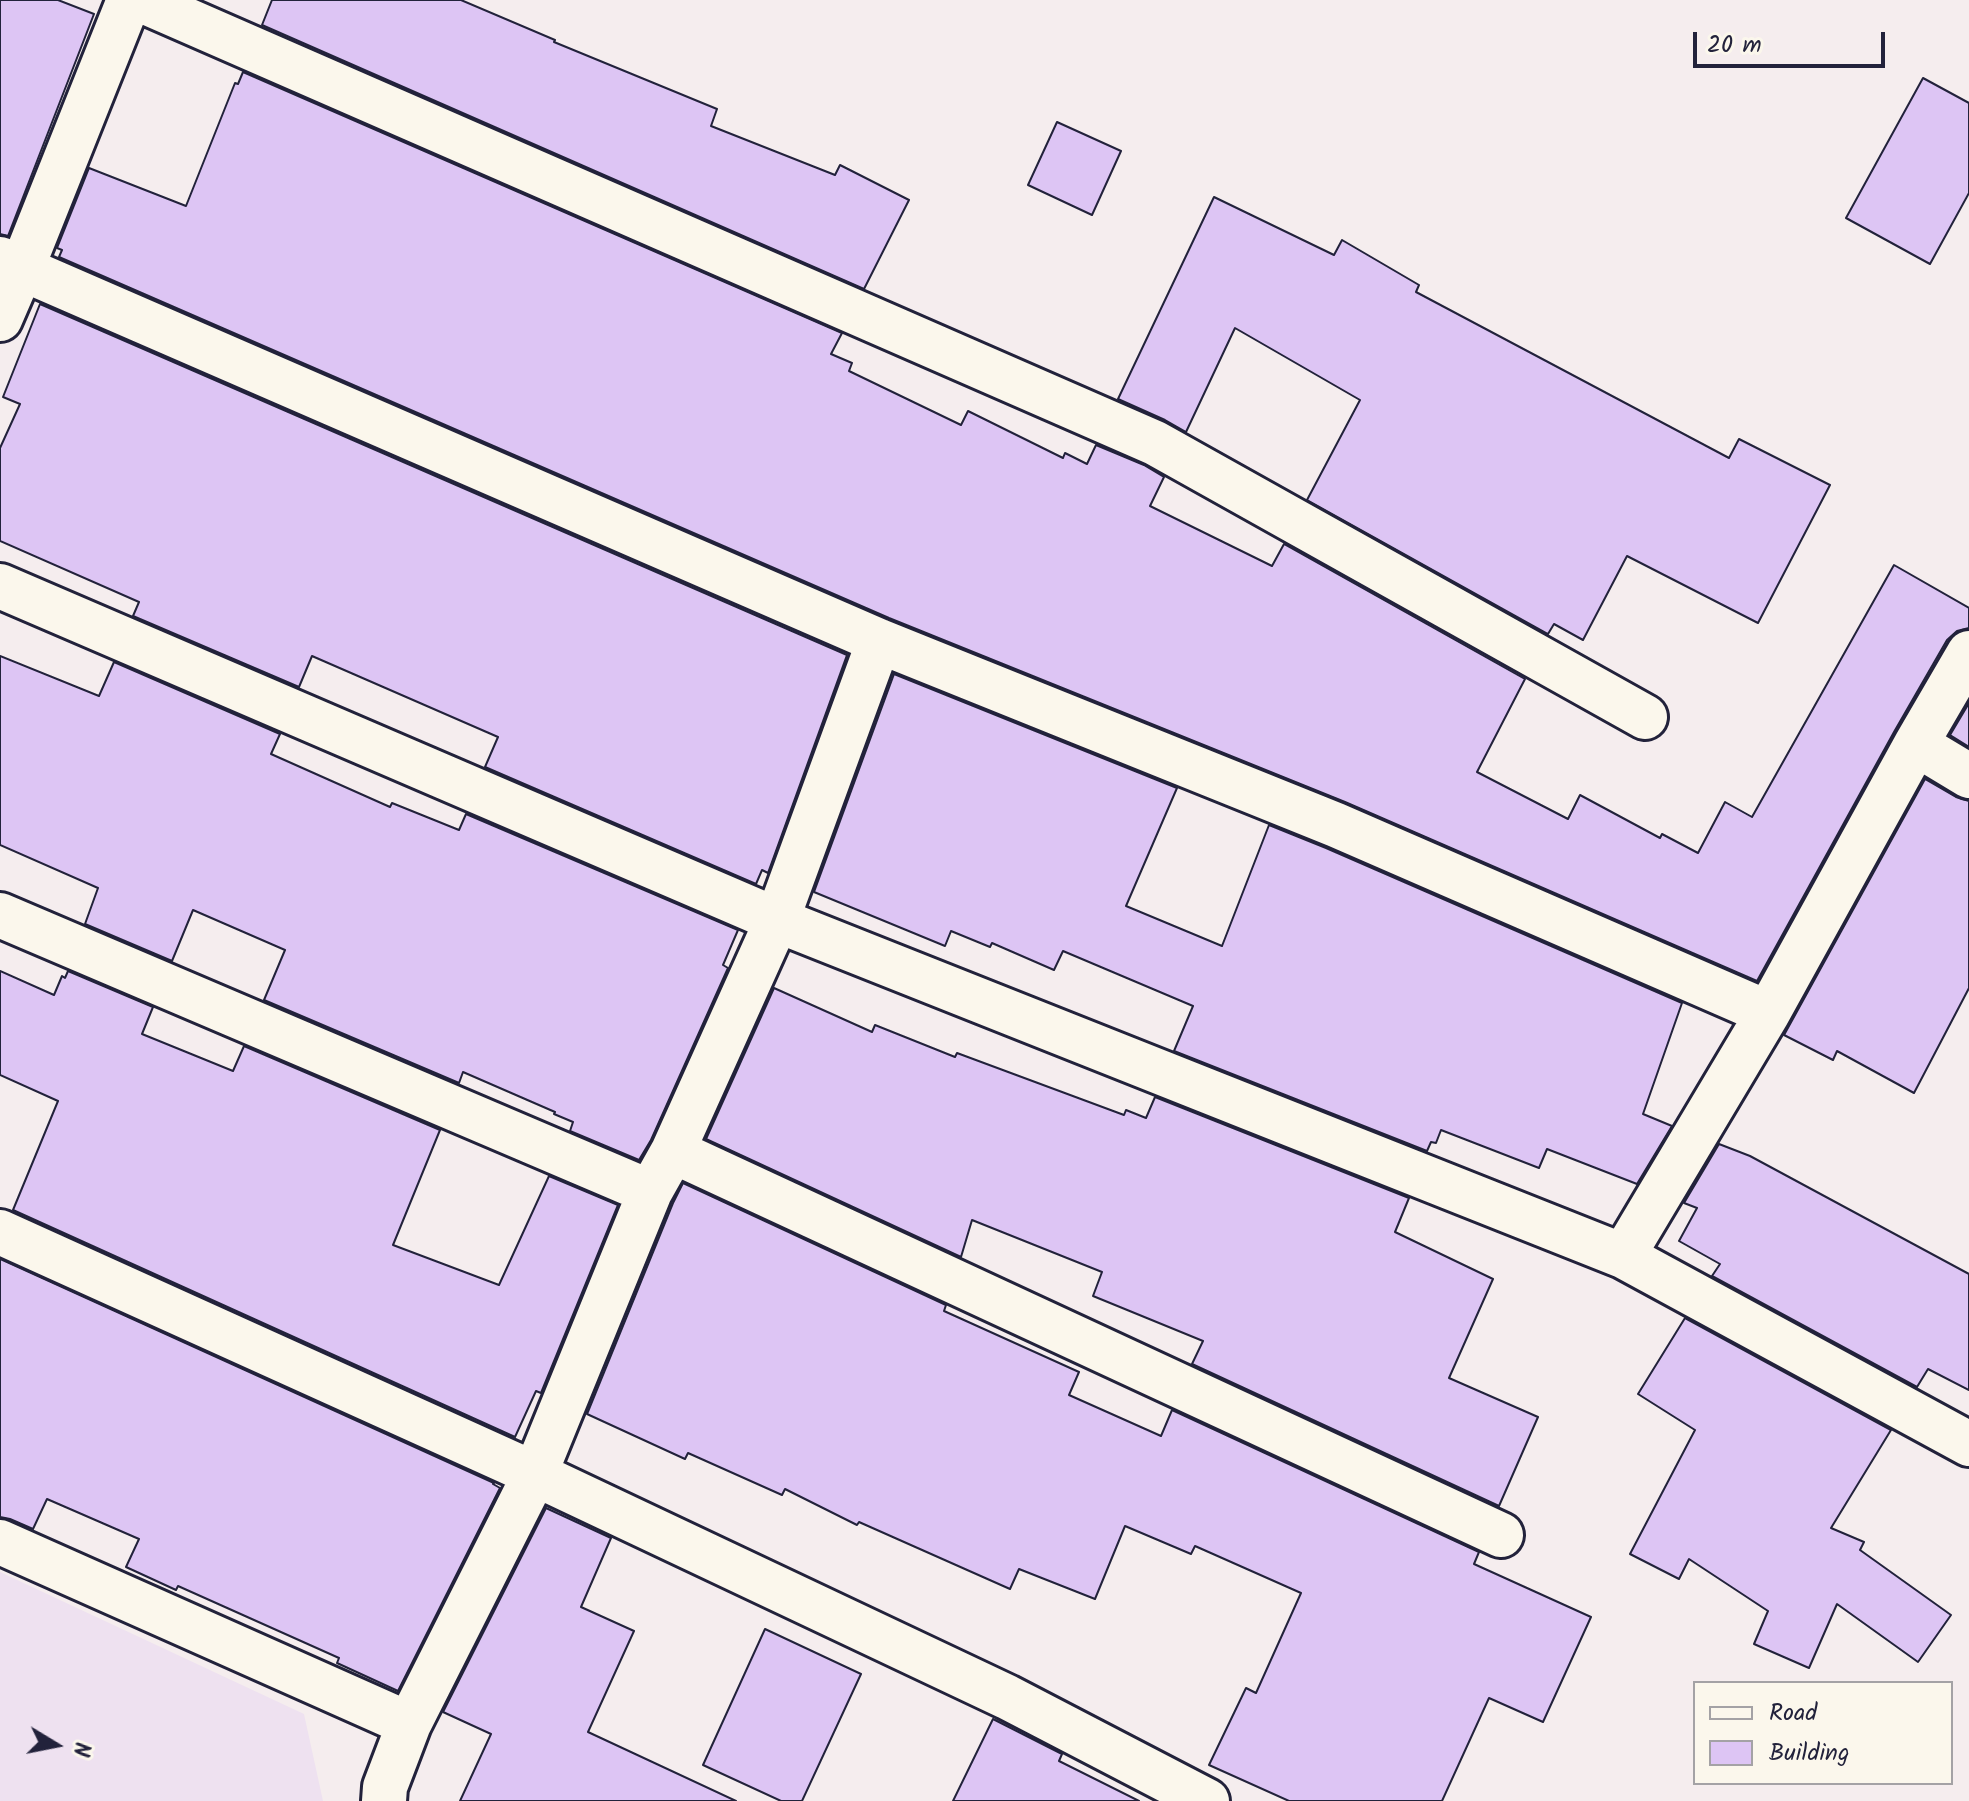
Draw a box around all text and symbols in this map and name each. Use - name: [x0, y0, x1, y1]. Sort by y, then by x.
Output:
- scale bar: [1697, 16, 1889, 66]
- text: 20 m: [1707, 26, 1762, 65]
- legend: [1693, 1681, 1953, 1785]
- text: Road: [1769, 1694, 1817, 1733]
- north arrow: [16, 1705, 96, 1785]
- text: Building: [1769, 1734, 1849, 1773]
- text: N: [62, 1739, 99, 1759]

